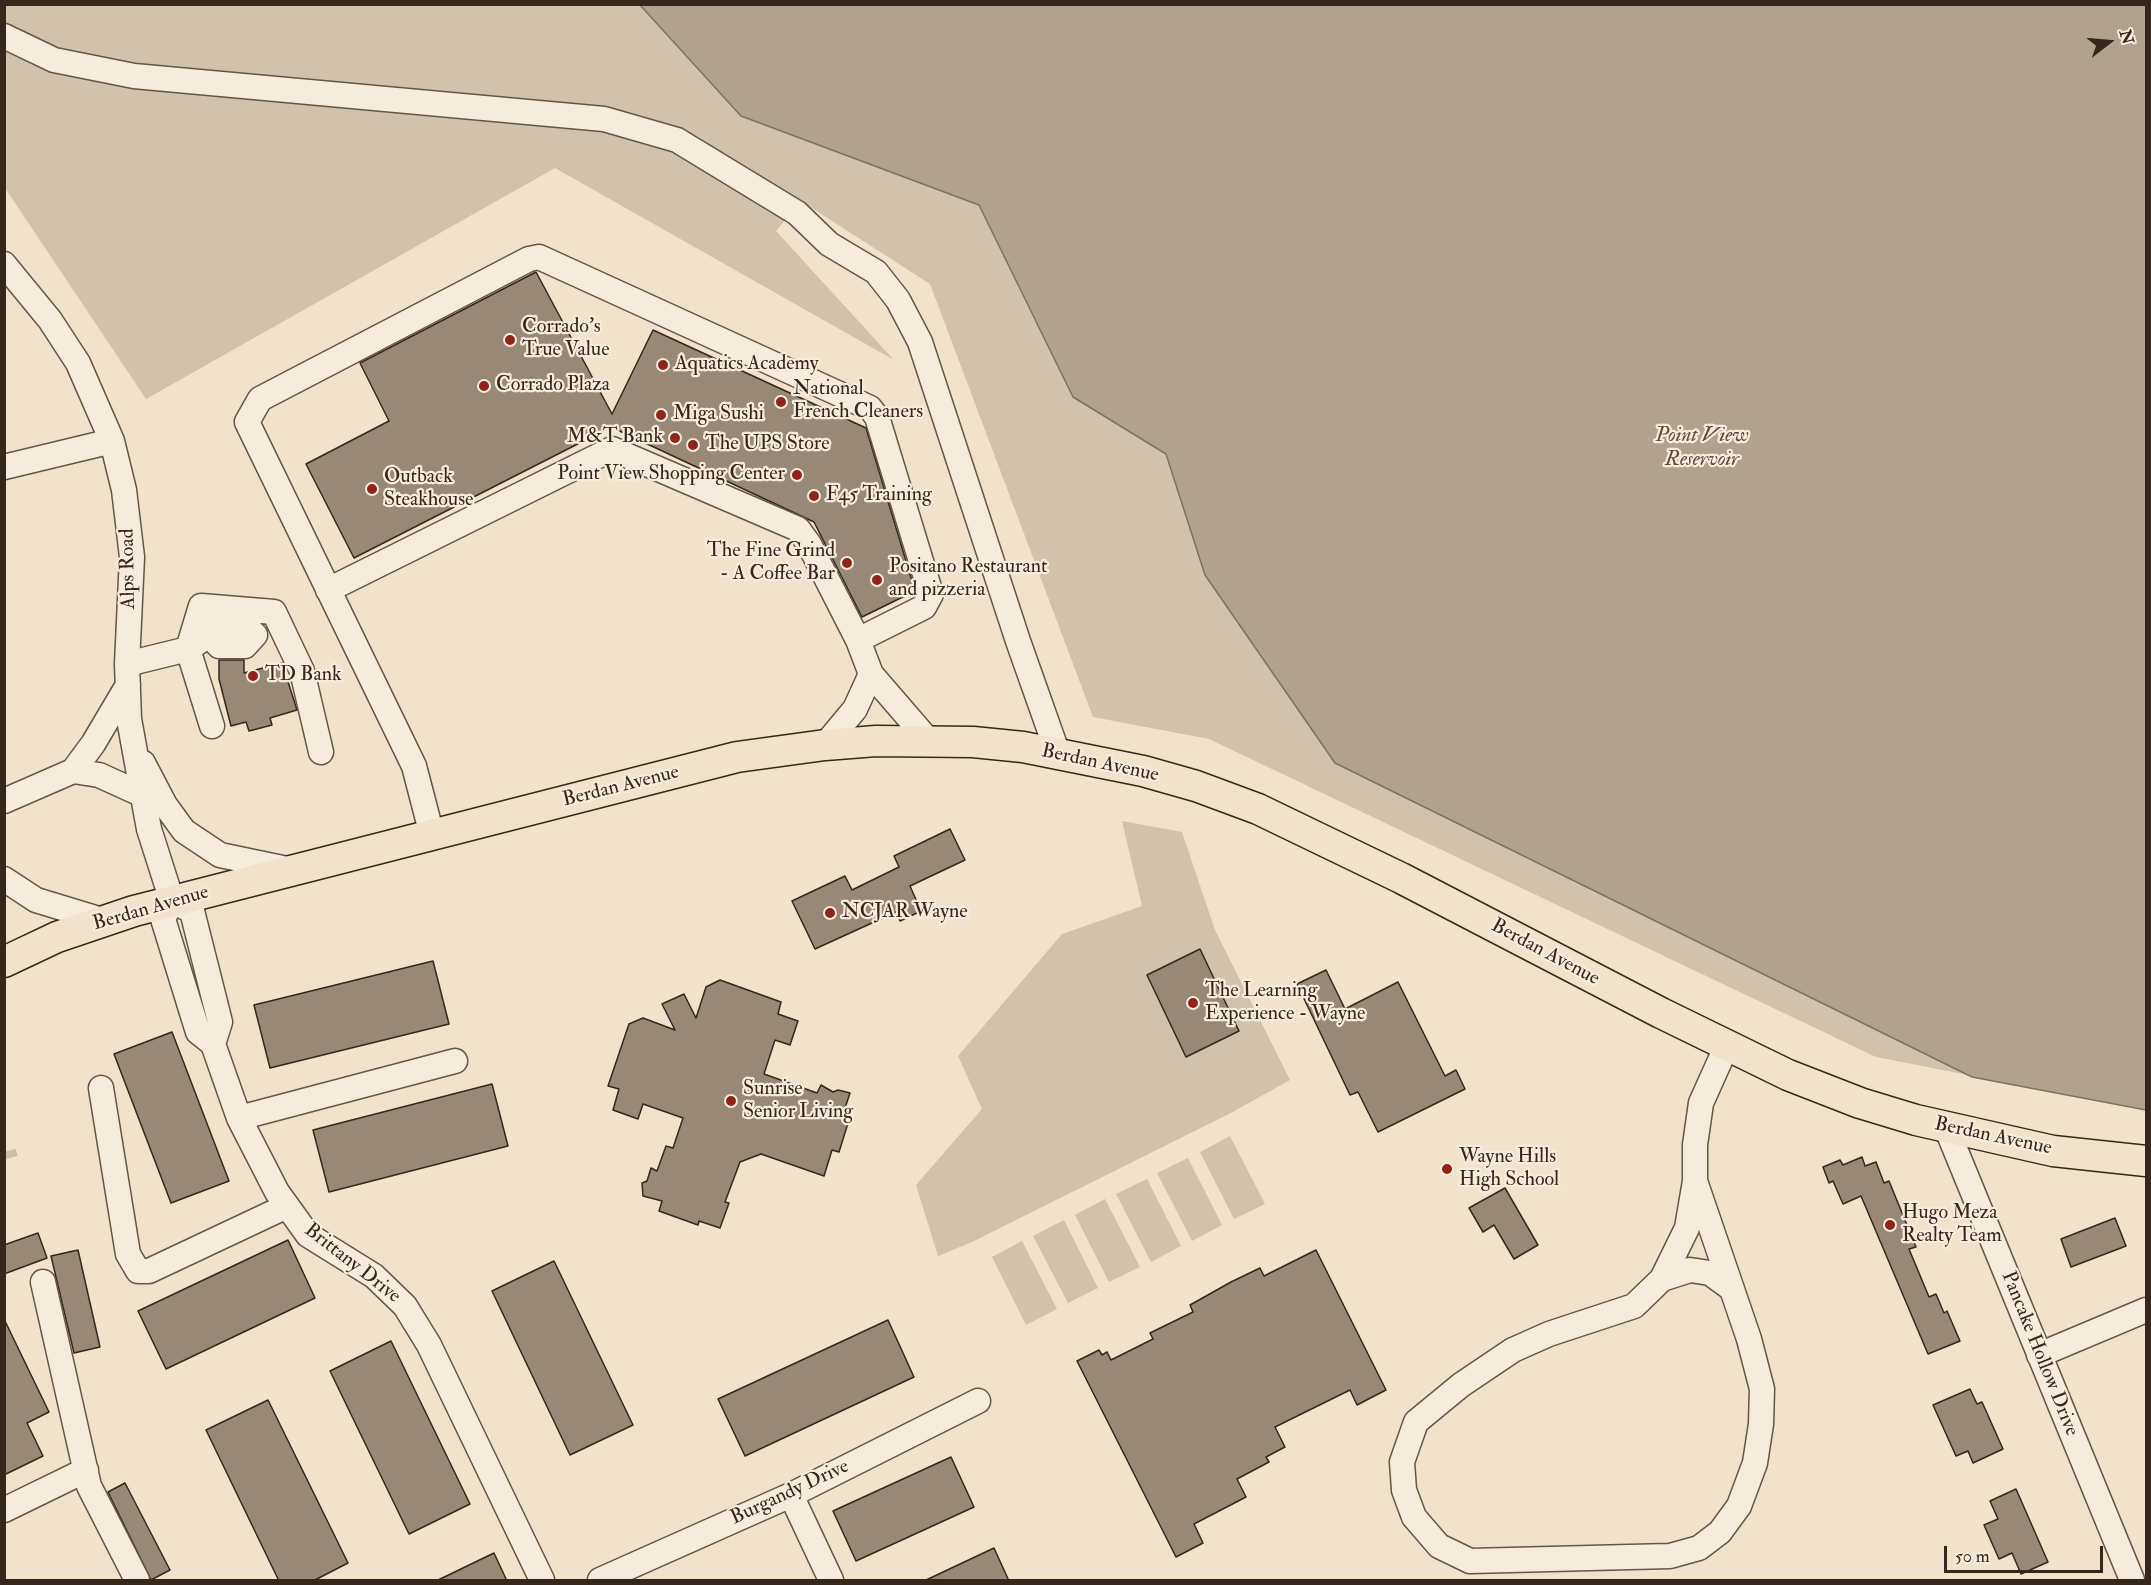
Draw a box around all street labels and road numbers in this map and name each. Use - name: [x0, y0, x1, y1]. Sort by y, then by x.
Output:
- street label: Alps Road: [116, 528, 142, 610]
- street label: Berdan Avenue: [1039, 740, 1161, 788]
- street label: Berdan Avenue: [560, 761, 682, 813]
- street label: Berdan Avenue: [90, 881, 212, 937]
- street label: Berdan Avenue: [1487, 914, 1603, 992]
- street label: Berdan Avenue: [1932, 1113, 2054, 1161]
- street label: Brittany Drive: [299, 1219, 405, 1309]
- street label: Pancake Hollow Drive: [1995, 1268, 2083, 1440]
- street label: Burgandy Drive: [727, 1455, 853, 1531]

